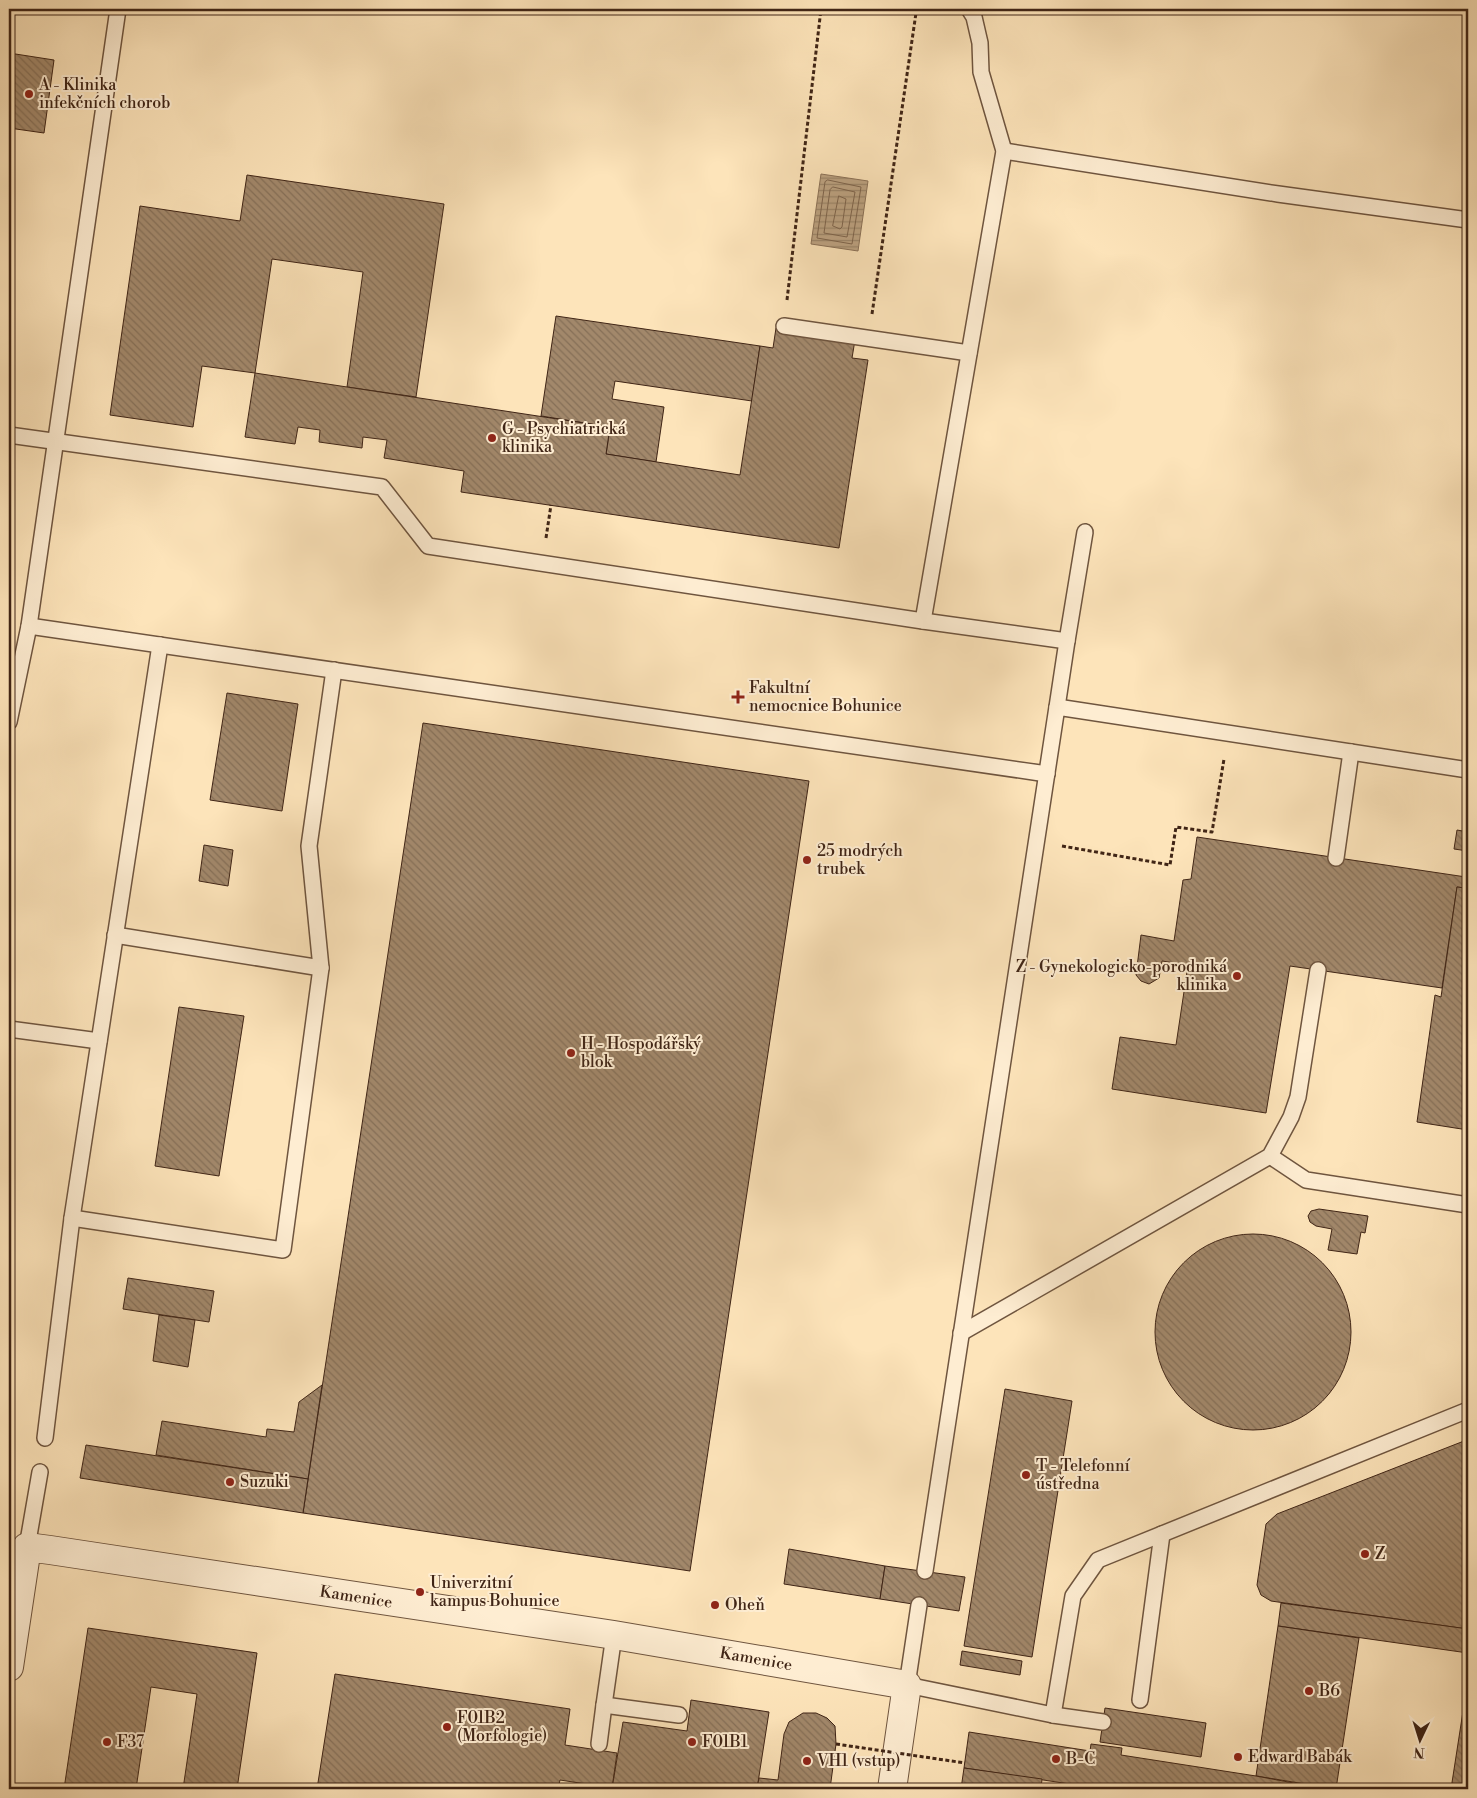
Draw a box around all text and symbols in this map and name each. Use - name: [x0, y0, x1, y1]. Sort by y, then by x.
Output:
- place label: A - Klinika infekčních chorob: [38, 75, 170, 113]
- marker: A - Klinika infekčních chorob: [23, 88, 35, 100]
- place label: G - Psychiatrická klinika: [502, 419, 627, 457]
- marker: G - Psychiatrická klinika: [486, 432, 498, 444]
- place label: Fakultní nemocnice Bohunice: [749, 678, 902, 716]
- marker: Fakultní nemocnice Bohunice: [731, 690, 745, 704]
- place label: 25 modrých trubek: [817, 841, 903, 879]
- marker: 25 modrých trubek: [801, 854, 813, 866]
- place label: Z - Gynekologicko-porodniká klinika: [1016, 957, 1228, 995]
- marker: Z - Gynekologicko-porodniká klinika: [1231, 970, 1243, 982]
- place label: H - Hospodářský blok: [581, 1034, 701, 1072]
- marker: H - Hospodářský blok: [565, 1047, 577, 1059]
- place label: T - Telefonní ústředna: [1036, 1456, 1130, 1494]
- marker: T - Telefonní ústředna: [1020, 1469, 1032, 1481]
- place label: Suzuki: [240, 1472, 289, 1492]
- marker: Suzuki: [224, 1476, 236, 1488]
- place label: Z: [1375, 1544, 1385, 1564]
- marker: Z: [1359, 1548, 1371, 1560]
- place label: Univerzitní kampus Bohunice: [430, 1573, 559, 1611]
- street label: Kamenice: [318, 1581, 394, 1613]
- marker: Univerzitní kampus Bohunice: [414, 1586, 426, 1598]
- place label: Oheň: [725, 1595, 765, 1615]
- marker: Oheň: [709, 1599, 721, 1611]
- street label: Kamenice: [718, 1643, 794, 1675]
- place label: B6: [1318, 1681, 1340, 1701]
- marker: B6: [1303, 1685, 1315, 1697]
- place label: F01B2 (Morfologie): [457, 1708, 547, 1746]
- north arrow: [1394, 1716, 1444, 1766]
- marker: F01B2 (Morfologie): [441, 1721, 453, 1733]
- place label: F37: [117, 1732, 144, 1752]
- place label: F01B1: [702, 1732, 748, 1752]
- marker: F37: [101, 1736, 113, 1748]
- marker: F01B1: [686, 1736, 698, 1748]
- text: N: [1413, 1743, 1425, 1761]
- place label: Edward Babák: [1248, 1747, 1353, 1767]
- place label: B-C: [1065, 1749, 1095, 1769]
- place label: VH1 (vstup): [816, 1751, 900, 1771]
- marker: Edward Babák: [1232, 1751, 1244, 1763]
- marker: B-C: [1050, 1753, 1062, 1765]
- marker: VH1 (vstup): [801, 1755, 813, 1767]

